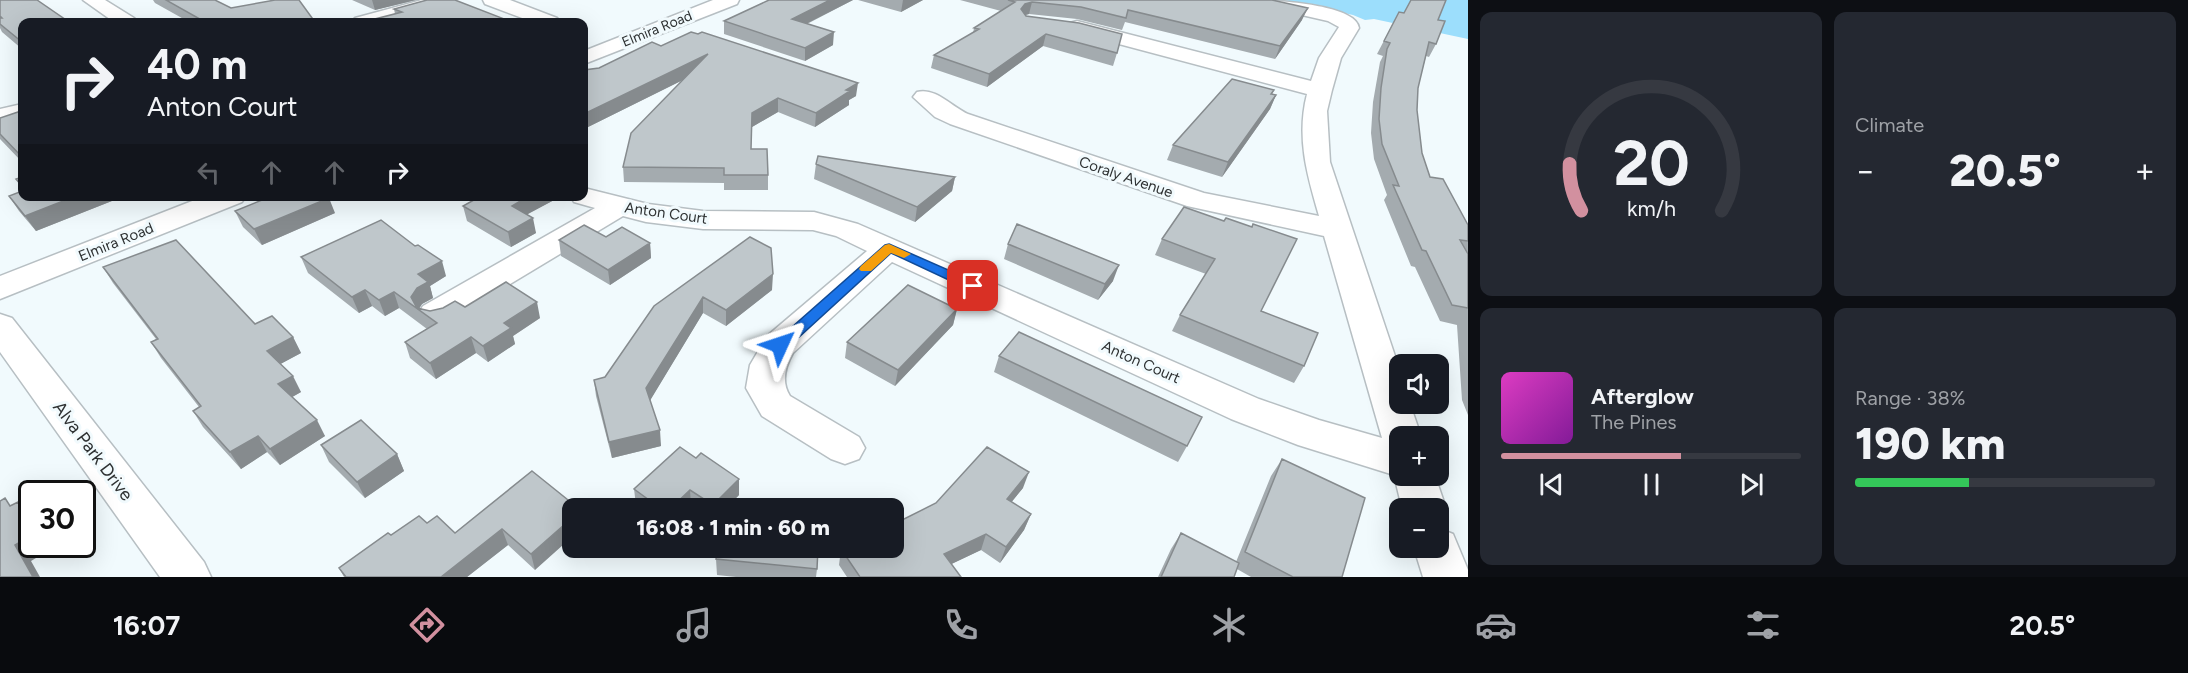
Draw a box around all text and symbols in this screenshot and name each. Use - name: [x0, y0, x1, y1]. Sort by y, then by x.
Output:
- street label: Elmira Road: [619, 7, 695, 51]
- text: 40 m: [147, 39, 247, 90]
- icon: right: [48, 42, 126, 120]
- text: Anton Court: [147, 90, 297, 123]
- text: Climate: [1855, 113, 1924, 137]
- text: 20: [1613, 126, 1689, 201]
- text: 20.5°: [1949, 143, 2061, 197]
- text: −: [1855, 151, 1876, 190]
- text: +: [2134, 151, 2155, 190]
- street label: Coraly Avenue: [1077, 153, 1175, 201]
- icon: left: [192, 156, 225, 189]
- icon: ahead: [255, 156, 288, 189]
- icon: ahead: [318, 156, 351, 189]
- icon: right: [381, 156, 414, 189]
- text: km/h: [1627, 196, 1675, 221]
- street label: Anton Court: [623, 198, 709, 228]
- street label: Elmira Road: [76, 219, 156, 265]
- pin: [947, 260, 998, 311]
- icon: arrive: [956, 269, 989, 302]
- position arrow: [748, 313, 812, 377]
- street label: Anton Court: [1099, 337, 1183, 387]
- map controls: [1389, 354, 1449, 558]
- button: sound: [1389, 354, 1449, 414]
- text: Afterglow: [1591, 383, 1694, 410]
- text: Range · 38%: [1855, 386, 1965, 410]
- street label: Alva Park Drive: [48, 397, 138, 505]
- text: The Pines: [1591, 410, 1677, 434]
- text: 190 km: [1855, 416, 2005, 470]
- button: +: [1389, 426, 1449, 486]
- icon: previous: [1535, 468, 1568, 501]
- icon: pause: [1635, 468, 1668, 501]
- icon: next: [1735, 468, 1768, 501]
- speed limit sign: 30: [18, 480, 96, 558]
- button: −: [1389, 498, 1449, 558]
- text: 16:08 · 1 min · 60 m: [636, 514, 830, 541]
- icon: directions: [406, 604, 448, 646]
- icon: music: [673, 604, 715, 646]
- icon: phone: [940, 604, 982, 646]
- icon: climate: [1208, 604, 1250, 646]
- icon: car: [1475, 604, 1517, 646]
- icon: filters: [1742, 604, 1784, 646]
- text: 16:07: [113, 609, 180, 642]
- text: 20.5°: [2010, 609, 2075, 642]

